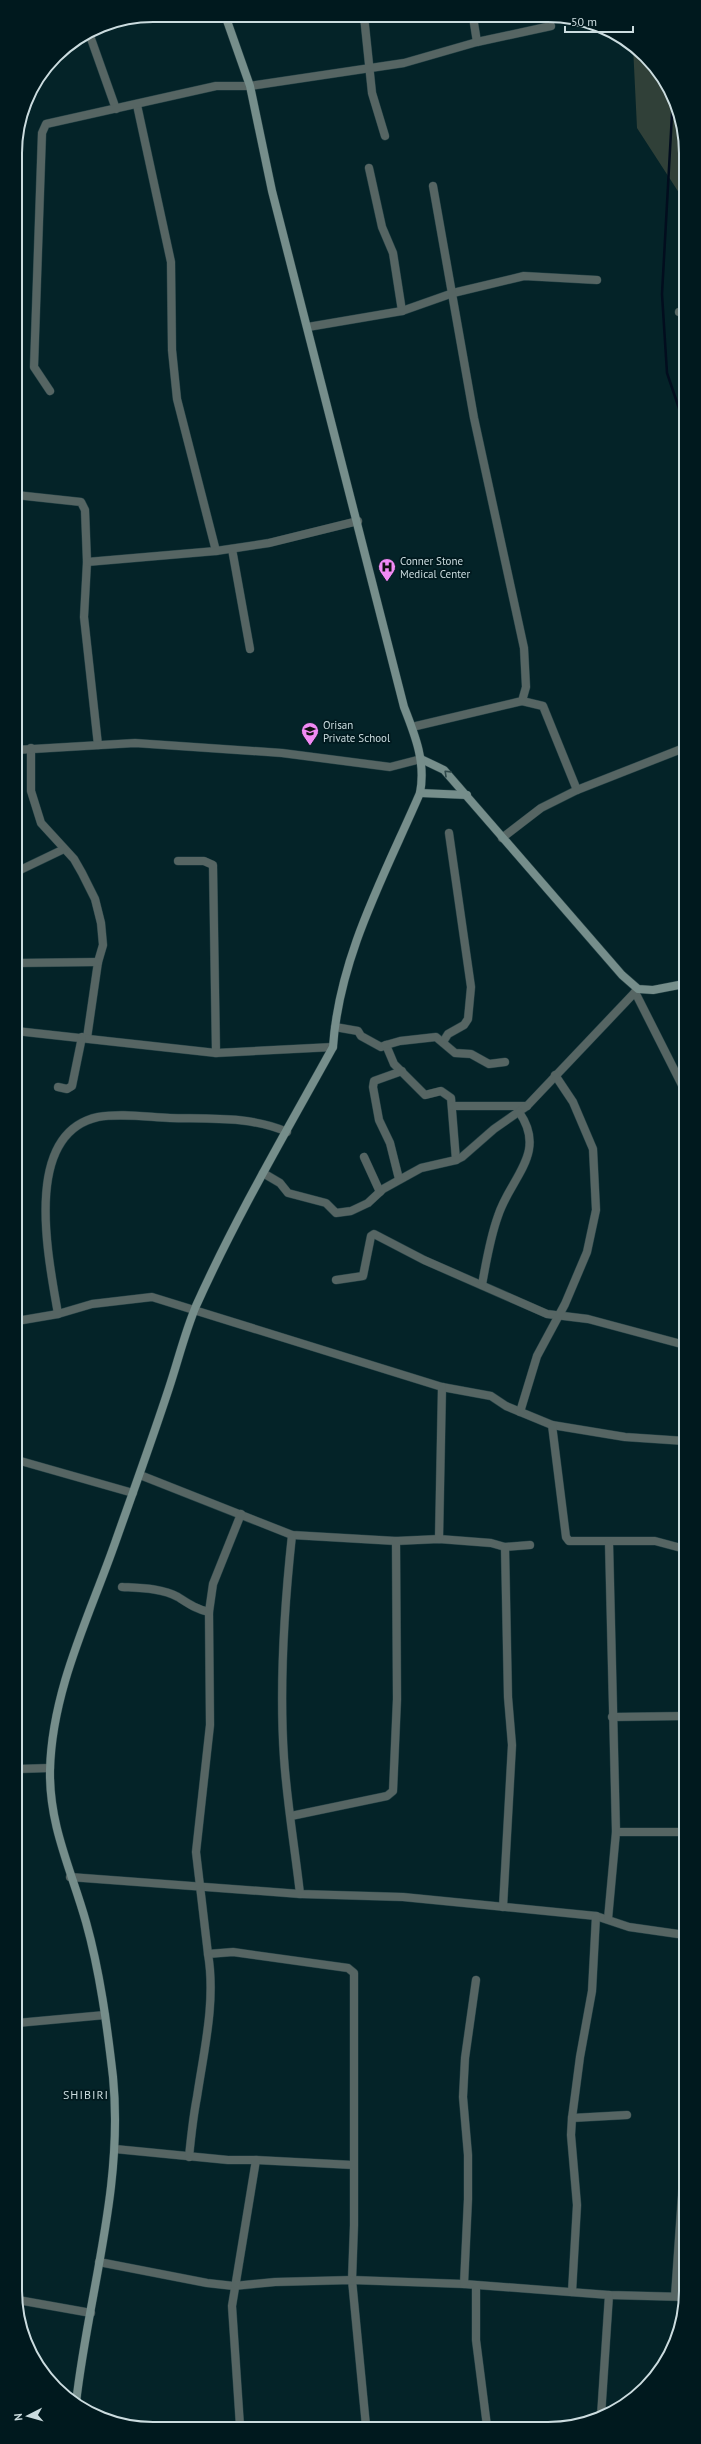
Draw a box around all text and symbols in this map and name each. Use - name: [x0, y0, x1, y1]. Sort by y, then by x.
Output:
- scale bar: [565, 8, 633, 34]
- text: 50 m: [571, 14, 597, 29]
- place label: Conner Stone Medical Center: [400, 554, 470, 581]
- hospital icon: Conner Stone Medical Center: [377, 557, 397, 582]
- place label: Orisan Private School: [323, 718, 391, 745]
- school or university icon: Orisan Private School: [300, 721, 320, 746]
- one-way arrow: [444, 771, 452, 778]
- district label: SHIBIRI: [63, 2087, 109, 2102]
- north arrow: [8, 2396, 48, 2436]
- text: N: [11, 2413, 25, 2421]

